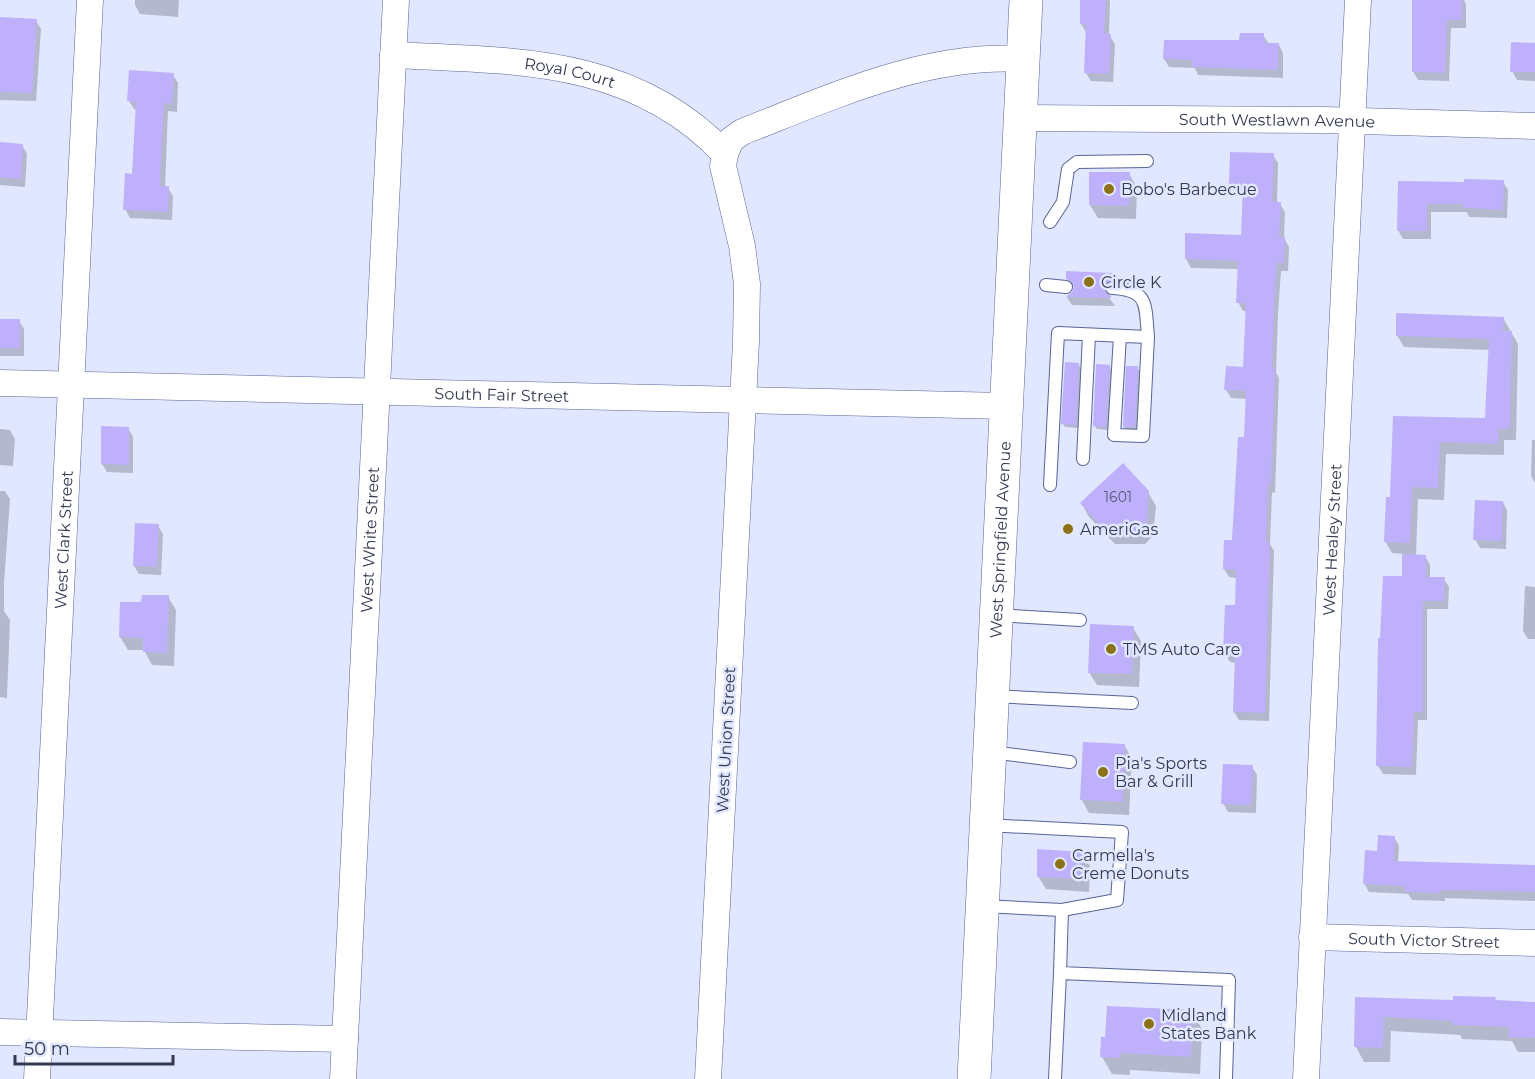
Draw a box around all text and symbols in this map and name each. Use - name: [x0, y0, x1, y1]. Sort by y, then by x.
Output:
- street label: Royal Court: [523, 54, 618, 92]
- street label: South Westlawn Avenue: [1179, 110, 1375, 131]
- place label: Bobo's Barbecue: [1121, 180, 1257, 199]
- marker: Bobo's Barbecue: [1102, 182, 1116, 196]
- place label: Circle K: [1101, 273, 1162, 292]
- marker: Circle K: [1082, 275, 1096, 289]
- street label: South Fair Street: [434, 383, 570, 406]
- street label: West Springfield Avenue: [986, 441, 1014, 639]
- street label: West Healey Street: [1319, 463, 1345, 616]
- street label: West White Street: [356, 466, 383, 613]
- street label: West Clark Street: [51, 469, 76, 609]
- house number: 1601: [1104, 488, 1132, 506]
- place label: AmeriGas: [1080, 520, 1159, 539]
- marker: AmeriGas: [1061, 522, 1075, 536]
- place label: TMS Auto Care: [1123, 640, 1241, 659]
- marker: TMS Auto Care: [1104, 642, 1118, 656]
- street label: West Union Street: [713, 666, 739, 814]
- place label: Pia's Sports Bar & Grill: [1115, 754, 1207, 791]
- marker: Pia's Sports Bar & Grill: [1096, 765, 1110, 779]
- place label: Carmella's Creme Donuts: [1072, 846, 1189, 883]
- marker: Carmella's Creme Donuts: [1053, 857, 1067, 871]
- street label: South Victor Street: [1348, 928, 1501, 952]
- place label: Midland States Bank: [1161, 1006, 1257, 1043]
- marker: Midland States Bank: [1142, 1017, 1156, 1031]
- scale bar: [15, 1028, 172, 1066]
- text: 50 m: [24, 1038, 70, 1060]

